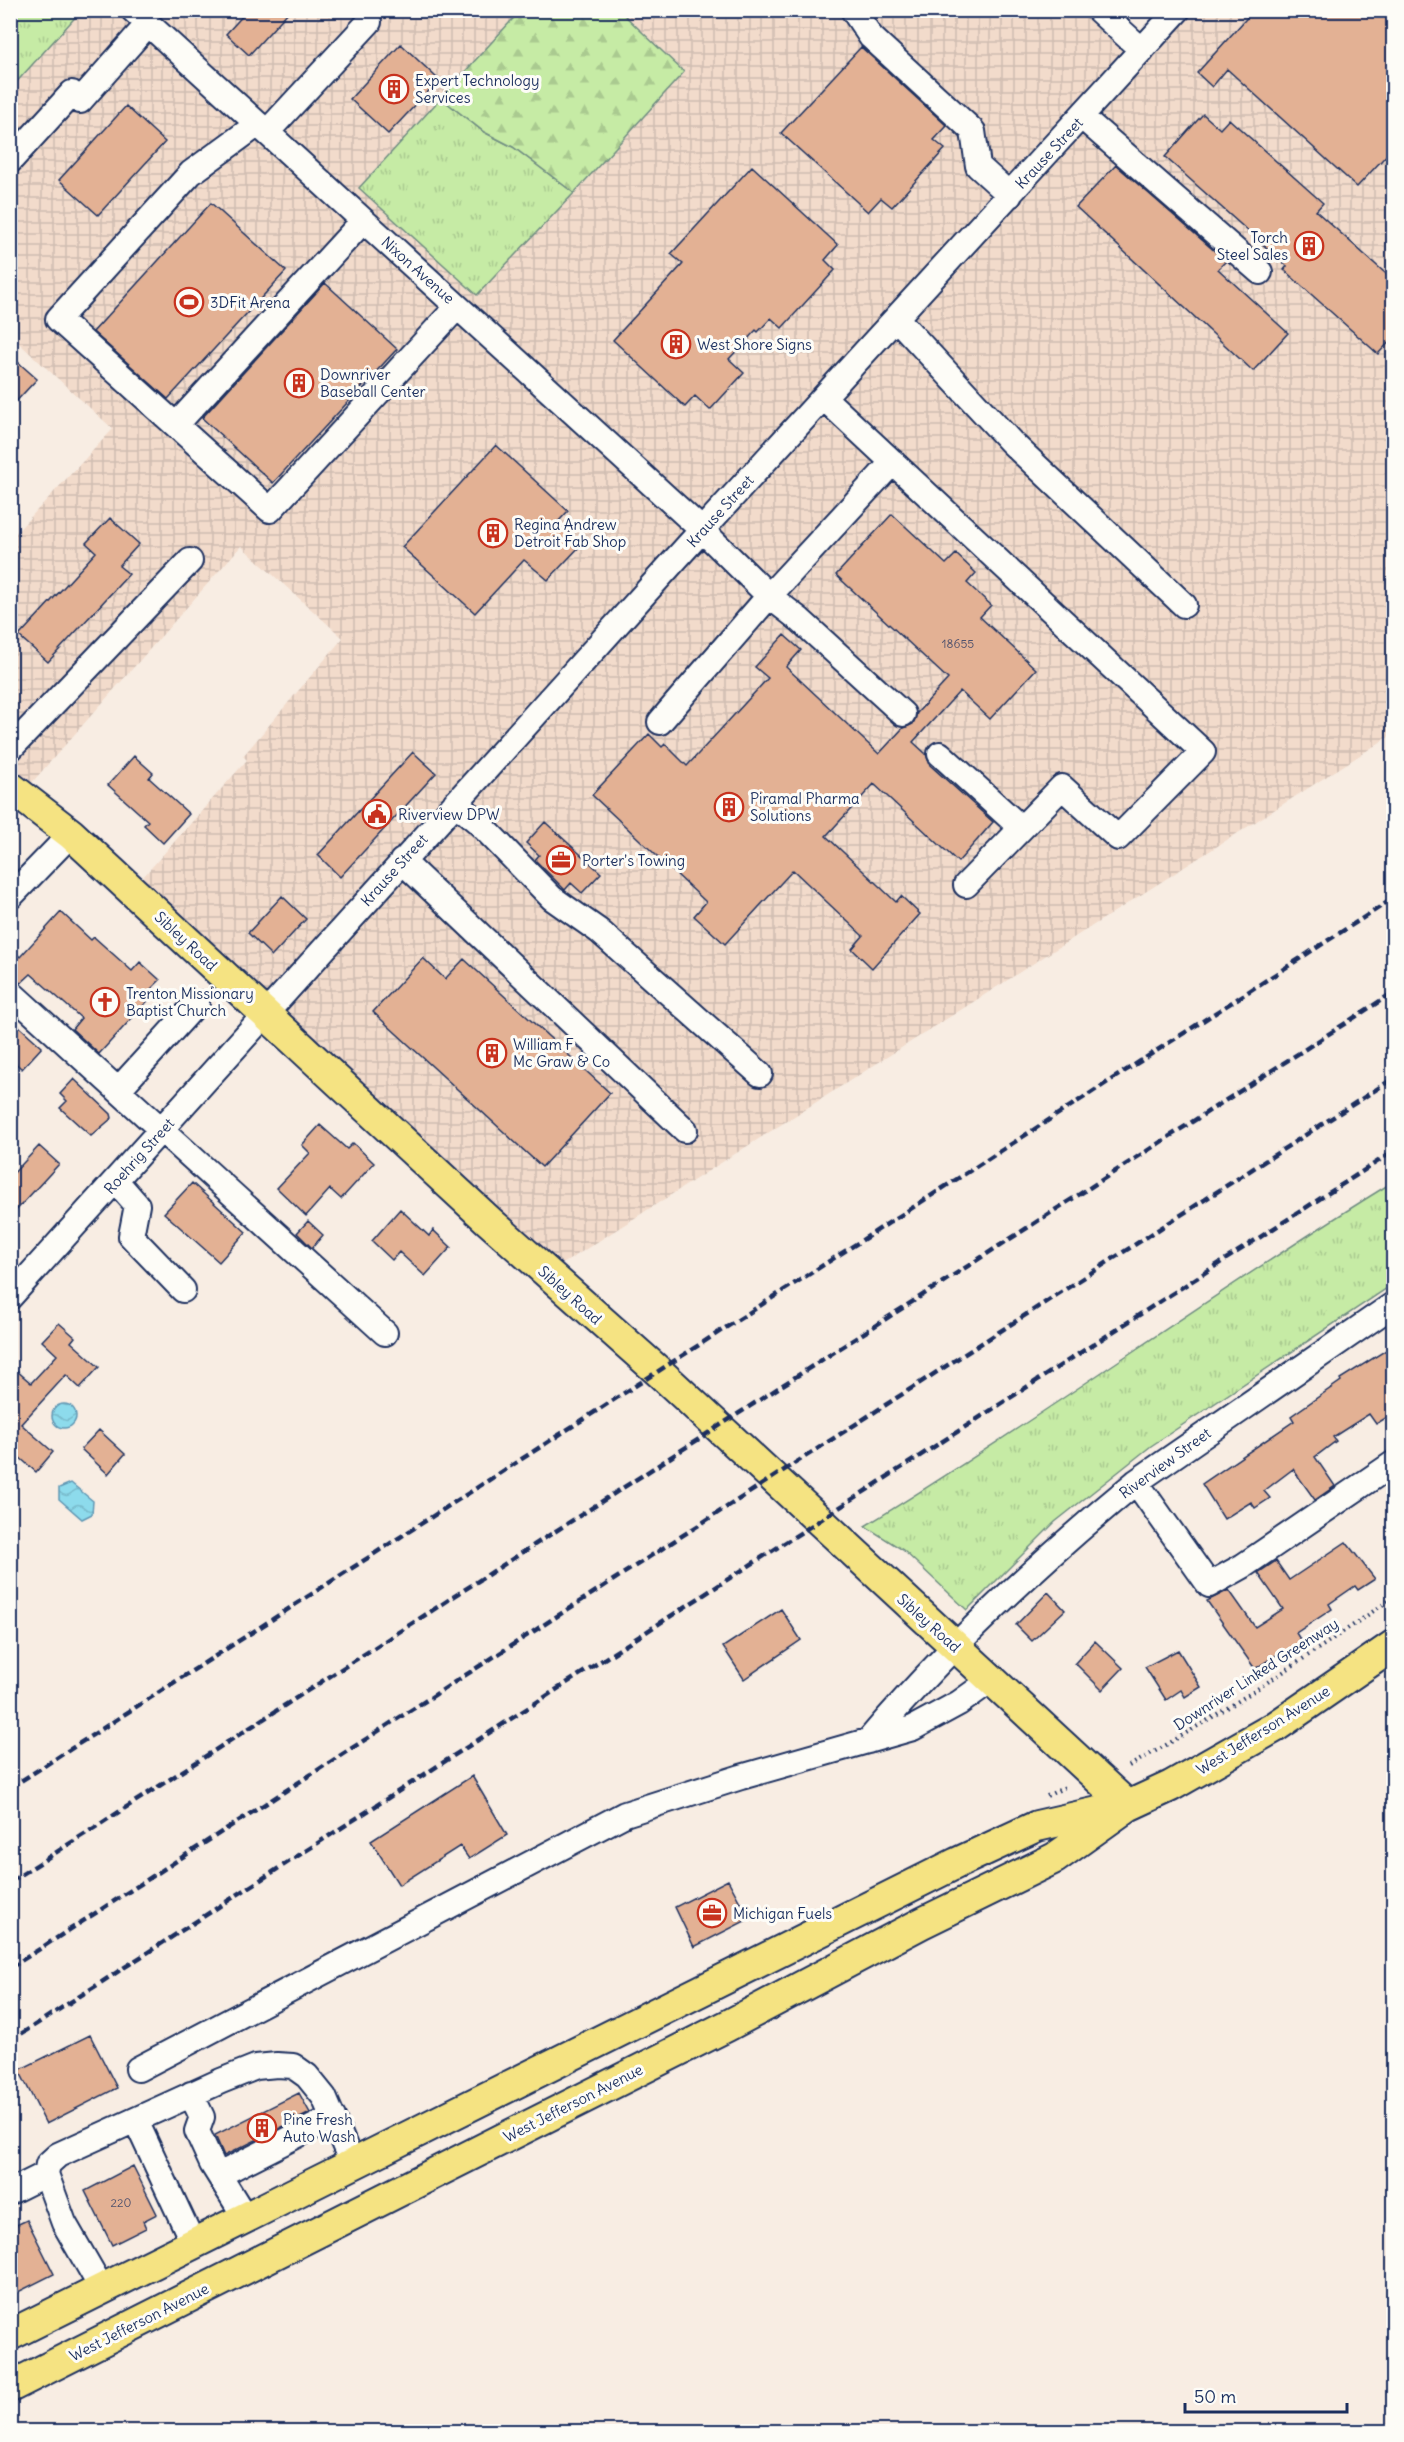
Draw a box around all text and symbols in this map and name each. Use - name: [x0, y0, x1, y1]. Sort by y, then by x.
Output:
- place label: Expert Technology Services: [415, 71, 539, 107]
- building icon: Expert Technology Services: [378, 73, 410, 105]
- street label: Krause Street: [1011, 113, 1087, 193]
- place label: Torch Steel Sales: [1217, 228, 1288, 264]
- building icon: Torch Steel Sales: [1293, 230, 1325, 262]
- street label: Nixon Avenue: [378, 232, 458, 308]
- sports icon: 3DFit Arena: [173, 286, 205, 318]
- place label: 3DFit Arena: [210, 293, 291, 312]
- building icon: West Shore Signs: [660, 328, 692, 360]
- place label: West Shore Signs: [697, 335, 812, 354]
- place label: Downriver Baseball Center: [320, 365, 426, 401]
- building icon: Downriver Baseball Center: [283, 367, 315, 399]
- street label: Krause Street: [682, 471, 758, 551]
- place label: Regina Andrew Detroit Fab Shop: [514, 515, 626, 551]
- building icon: Regina Andrew Detroit Fab Shop: [477, 517, 509, 549]
- house number: 18655: [942, 636, 974, 651]
- place label: Piramal Pharma Solutions: [750, 789, 860, 825]
- building icon: Piramal Pharma Solutions: [713, 791, 745, 823]
- public building icon: Riverview DPW: [361, 798, 393, 830]
- place label: Riverview DPW: [398, 805, 500, 824]
- street label: Krause Street: [356, 830, 432, 910]
- office icon: Porter's Towing: [545, 844, 577, 876]
- place label: Porter's Towing: [582, 851, 685, 870]
- street label: Sibley Road: [151, 907, 221, 975]
- place label: Trenton Missionary Baptist Church: [126, 984, 254, 1020]
- church icon: Trenton Missionary Baptist Church: [89, 986, 121, 1018]
- place label: William F Mc Graw & Co: [513, 1035, 610, 1071]
- building icon: William F Mc Graw & Co: [476, 1037, 508, 1069]
- street label: Roehrig Street: [100, 1114, 178, 1198]
- street label: Sibley Road: [534, 1262, 606, 1329]
- street label: Riverview Street: [1116, 1423, 1214, 1503]
- street label: Sibley Road: [893, 1590, 965, 1657]
- street label: Downriver Linked Greenway: [1170, 1614, 1342, 1734]
- street label: West Jefferson Avenue: [1193, 1681, 1333, 1779]
- office icon: Michigan Fuels: [696, 1897, 728, 1929]
- place label: Michigan Fuels: [733, 1904, 832, 1923]
- street label: West Jefferson Avenue: [500, 2060, 646, 2146]
- place label: Pine Fresh Auto Wash: [283, 2110, 356, 2146]
- building icon: Pine Fresh Auto Wash: [246, 2112, 278, 2144]
- house number: 220: [110, 2195, 132, 2210]
- street label: West Jefferson Avenue: [66, 2279, 212, 2365]
- scale bar: [1185, 2376, 1347, 2414]
- text: 50 m: [1194, 2385, 1236, 2408]

